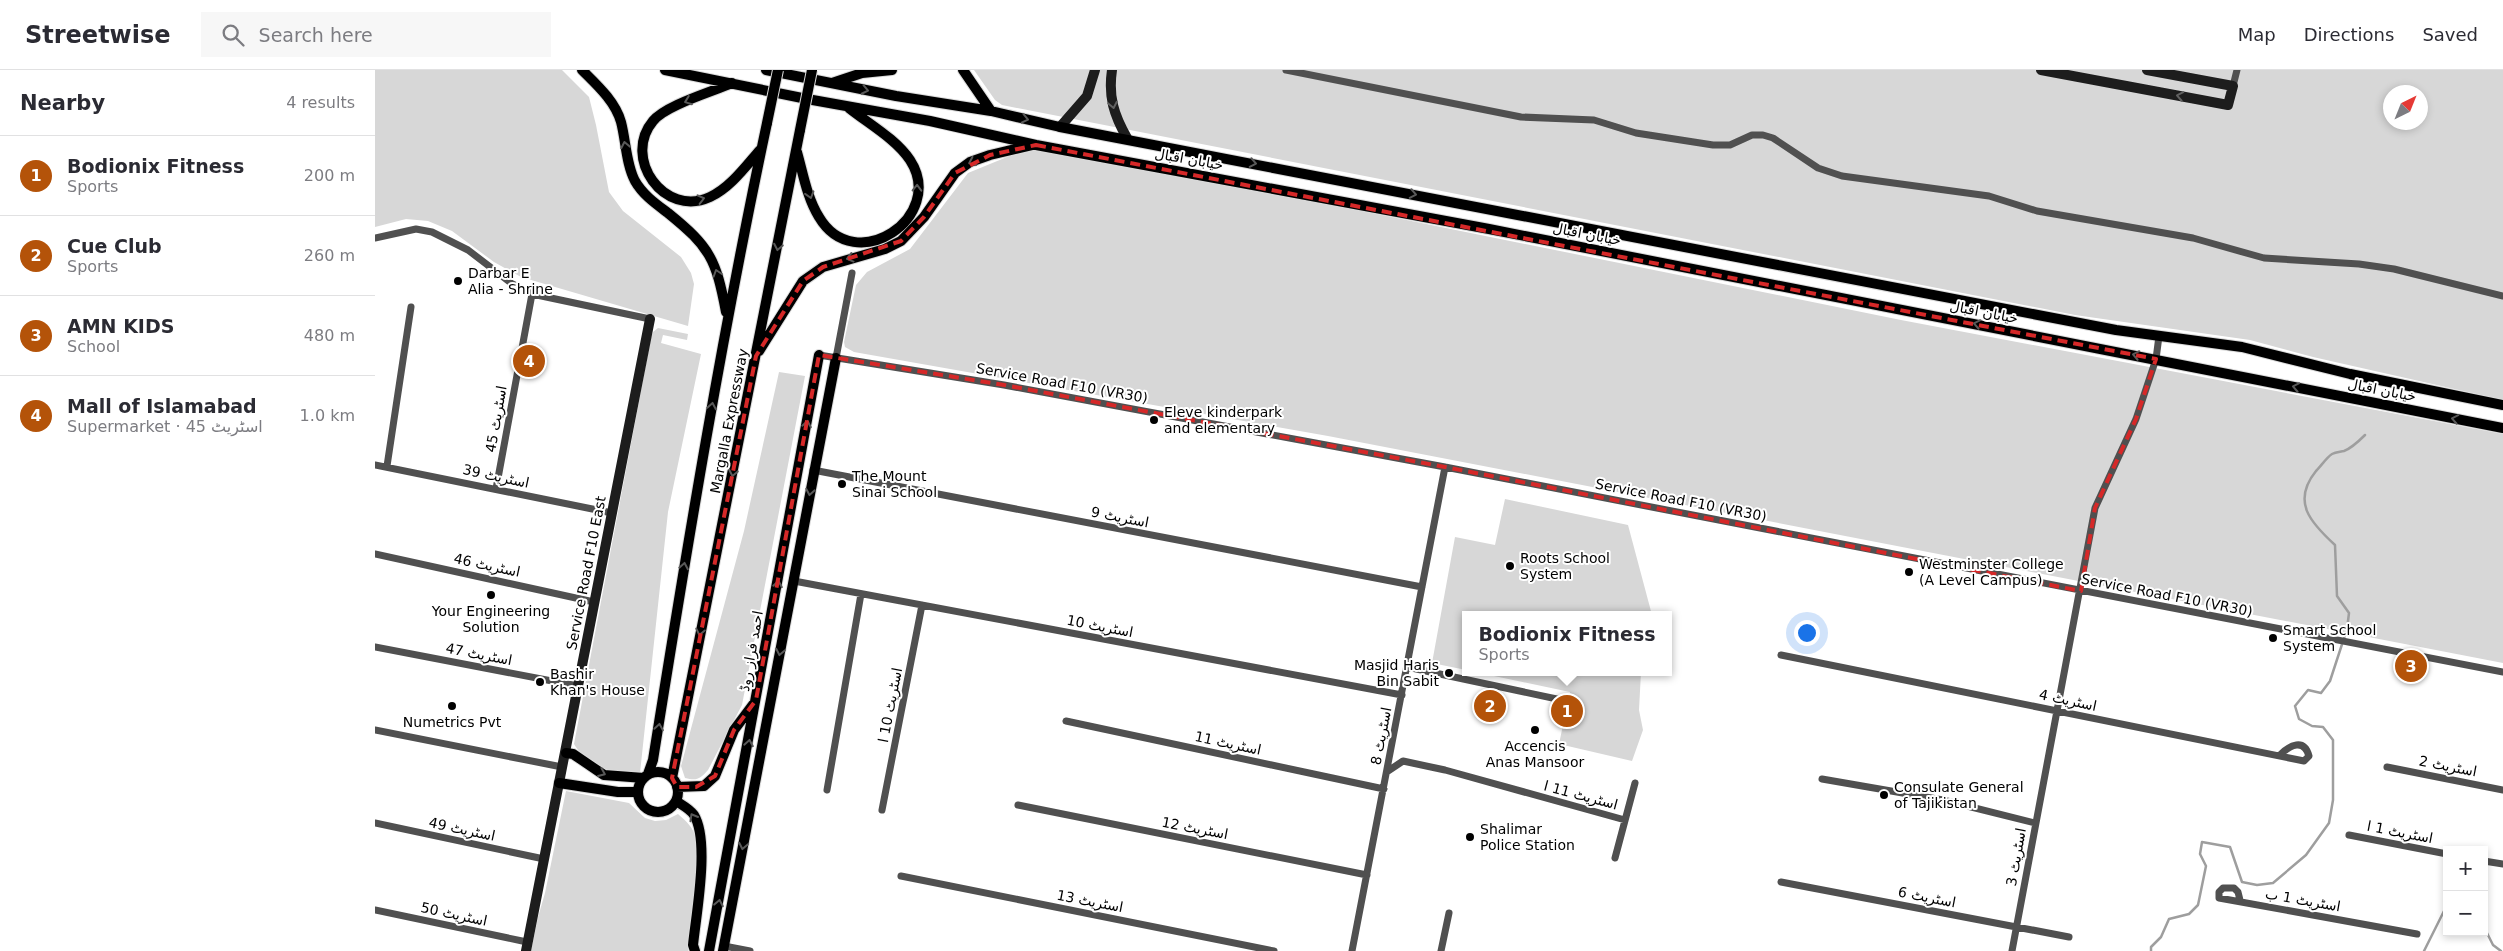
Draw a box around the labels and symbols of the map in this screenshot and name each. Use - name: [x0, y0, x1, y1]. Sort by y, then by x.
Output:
- one-way arrow: [861, 84, 870, 95]
- north arrow: [2383, 85, 2428, 130]
- one-way arrow: [2176, 92, 2185, 102]
- one-way arrow: [684, 95, 693, 105]
- one-way arrow: [1107, 101, 1117, 110]
- one-way arrow: [1021, 113, 1030, 124]
- one-way arrow: [621, 141, 631, 150]
- street label: خیابان اقبال: [1153, 145, 1225, 173]
- one-way arrow: [969, 156, 978, 166]
- one-way arrow: [1249, 157, 1258, 168]
- one-way arrow: [912, 184, 922, 192]
- one-way arrow: [1408, 189, 1417, 199]
- one-way arrow: [804, 190, 814, 199]
- one-way arrow: [697, 194, 706, 205]
- street label: خیابان اقبال: [1551, 220, 1623, 248]
- one-way arrow: [773, 242, 783, 251]
- one-way arrow: [846, 253, 854, 263]
- place label: Darbar E Alia - Shrine: [468, 265, 553, 297]
- one-way arrow: [713, 269, 723, 278]
- marker: Darbar E Alia - Shrine: [452, 275, 464, 287]
- street label: خیابان اقبال: [1948, 298, 2020, 326]
- one-way arrow: [1972, 320, 1981, 330]
- pin: 4: [513, 342, 545, 380]
- street label: Margalla Expressway: [707, 347, 751, 495]
- one-way arrow: [2132, 351, 2141, 361]
- street label: Service Road F10 (VR30): [975, 360, 1149, 406]
- street label: خیابان اقبال: [2346, 376, 2418, 404]
- one-way arrow: [2291, 382, 2300, 393]
- street label: اسٹریٹ 45: [482, 384, 511, 454]
- one-way arrow: [707, 402, 717, 411]
- place label: Eleve kinderpark and elementary: [1164, 404, 1283, 436]
- marker: Eleve kinderpark and elementary: [1148, 414, 1160, 426]
- one-way arrow: [2451, 414, 2460, 424]
- one-way arrow: [801, 419, 811, 428]
- street label: اسٹریٹ 39: [461, 461, 531, 492]
- one-way arrow: [728, 468, 738, 477]
- place label: The Mount Sinai School: [851, 468, 937, 500]
- street label: Service Road F10 (VR30): [1594, 476, 1768, 524]
- marker: The Mount Sinai School: [836, 478, 848, 490]
- one-way arrow: [805, 488, 815, 496]
- street label: Service Road F10 East: [563, 494, 609, 651]
- street label: اسٹریٹ 9: [1090, 504, 1150, 531]
- street label: اسٹریٹ 46: [452, 550, 522, 581]
- place label: Roots School System: [1520, 550, 1610, 582]
- place label: Westminster College (A Level Campus): [1919, 556, 2064, 588]
- marker: Roots School System: [1504, 560, 1516, 572]
- one-way arrow: [679, 562, 689, 571]
- marker: Westminster College (A Level Campus): [1903, 566, 1915, 578]
- street label: Service Road F10 (VR30): [2080, 571, 2254, 619]
- one-way arrow: [772, 579, 782, 588]
- marker: Your Engineering Solution: [485, 589, 497, 601]
- place label: Your Engineering Solution: [431, 603, 550, 635]
- street label: احمد فراز روڈ: [736, 609, 767, 693]
- street label: اسٹریٹ 10: [1065, 612, 1135, 641]
- your location: [1794, 620, 1820, 646]
- place label: Smart School System: [2283, 622, 2376, 654]
- one-way arrow: [695, 628, 706, 637]
- marker: Smart School System: [2267, 632, 2279, 644]
- street label: اسٹریٹ 47: [444, 640, 514, 669]
- one-way arrow: [776, 647, 786, 656]
- pin: 3: [2395, 647, 2427, 685]
- place label: Masjid Haris Bin Sabit: [1354, 657, 1439, 689]
- place label: Bashir Khan's House: [550, 666, 645, 698]
- street label: اسٹریٹ 10 ا: [875, 666, 906, 744]
- marker: Masjid Haris Bin Sabit: [1443, 667, 1455, 679]
- marker: Bashir Khan's House: [534, 676, 546, 688]
- street label: اسٹریٹ 4: [2037, 686, 2098, 715]
- pin: 2: [1474, 687, 1506, 725]
- pin: 1: [1551, 692, 1583, 730]
- marker: Numetrics Pvt: [446, 700, 458, 712]
- street label: اسٹریٹ 8: [1368, 706, 1395, 766]
- place label: Numetrics Pvt: [403, 714, 502, 730]
- one-way arrow: [653, 722, 663, 731]
- marker: Accencis Anas Mansoor: [1529, 724, 1541, 736]
- street label: اسٹریٹ 11: [1193, 728, 1263, 759]
- place label: Accencis Anas Mansoor: [1486, 738, 1584, 770]
- one-way arrow: [743, 739, 753, 748]
- street label: اسٹریٹ 2: [2418, 753, 2478, 780]
- one-way arrow: [597, 766, 606, 777]
- street label: اسٹریٹ 11 ا: [1542, 777, 1620, 814]
- place label: Consulate General of Tajikistan: [1894, 779, 2024, 811]
- marker: Consulate General of Tajikistan: [1878, 789, 1890, 801]
- street label: اسٹریٹ 49: [427, 814, 497, 845]
- one-way arrow: [689, 814, 699, 823]
- street label: اسٹریٹ 12: [1160, 814, 1230, 843]
- street label: اسٹریٹ 1 ا: [2365, 818, 2434, 847]
- place label: Shalimar Police Station: [1480, 821, 1575, 853]
- street label: اسٹریٹ 3: [2003, 827, 2030, 887]
- marker: Shalimar Police Station: [1464, 831, 1476, 843]
- one-way arrow: [738, 841, 749, 850]
- street label: اسٹریٹ 6: [1897, 884, 1957, 911]
- street label: اسٹریٹ 1 ب: [2264, 886, 2342, 915]
- street label: اسٹریٹ 13: [1055, 887, 1125, 916]
- street label: اسٹریٹ 50: [419, 899, 489, 930]
- one-way arrow: [713, 899, 723, 908]

